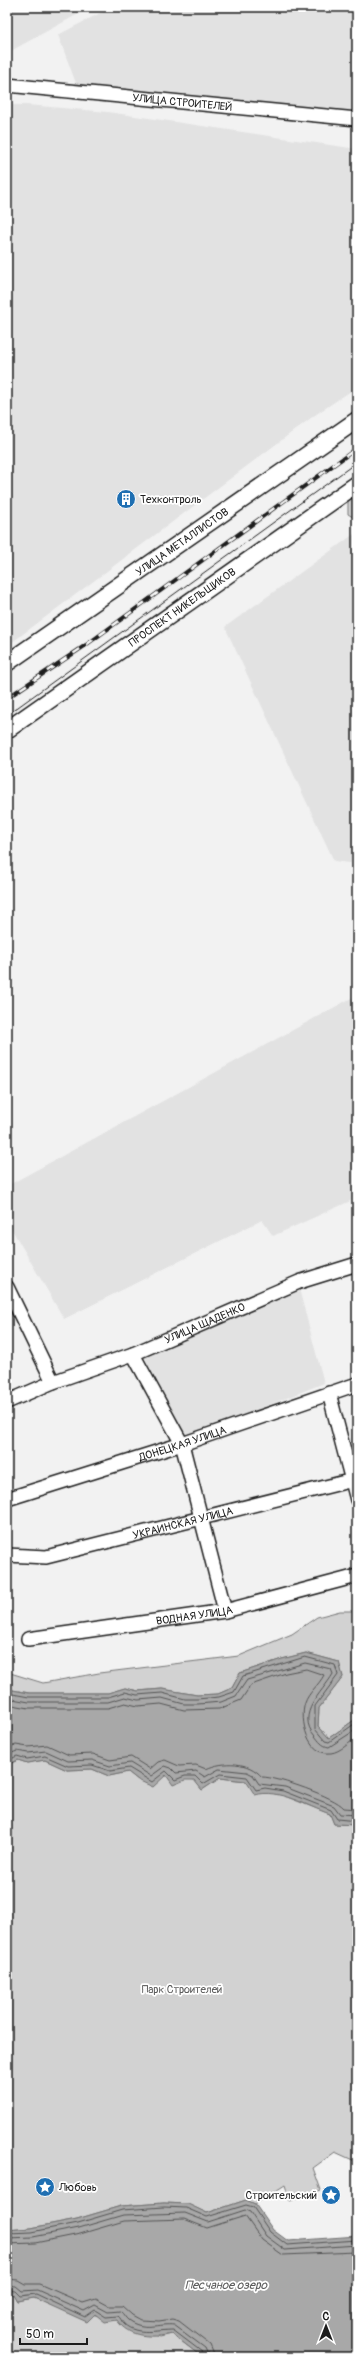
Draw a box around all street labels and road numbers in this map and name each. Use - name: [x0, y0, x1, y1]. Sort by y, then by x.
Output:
- street label: УЛИЦА СТРОИТЕЛЕЙ: [132, 91, 233, 114]
- street label: УЛИЦА МЕТАЛЛИСТОВ: [133, 505, 231, 579]
- street label: ПРОСПЕКТ НИКЕЛЬЩИКОВ: [126, 565, 238, 649]
- street label: УЛИЦА ЩАДЕНКО: [162, 1300, 247, 1347]
- street label: ДОНЕЦКАЯ УЛИЦА: [136, 1423, 228, 1464]
- street label: УКРАИНСКАЯ УЛИЦА: [131, 1504, 234, 1542]
- street label: ВОДНАЯ УЛИЦА: [155, 1603, 234, 1628]

